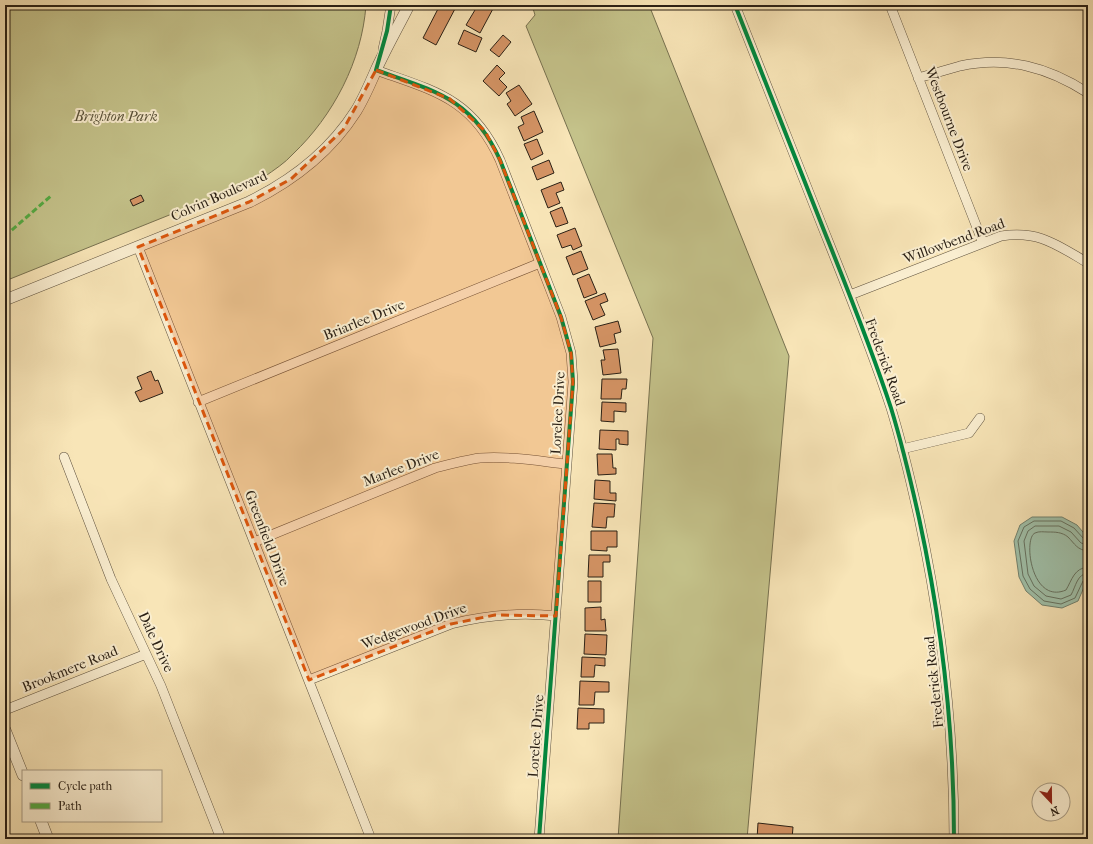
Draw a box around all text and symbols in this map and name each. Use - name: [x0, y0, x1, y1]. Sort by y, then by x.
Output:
- street label: Westbourne Drive: [921, 64, 977, 174]
- park label: Brighton Park: [74, 108, 157, 125]
- street label: Colvin Boulevard: [168, 167, 270, 225]
- street label: Willowbend Road: [900, 215, 1007, 268]
- street label: Briarlee Drive: [321, 296, 407, 344]
- street label: Frederick Road: [861, 316, 909, 409]
- street label: Lorelee Drive: [547, 371, 569, 455]
- street label: Marlee Drive: [361, 446, 441, 490]
- street label: Greenfield Drive: [241, 488, 293, 588]
- street label: Wedgewood Drive: [358, 599, 469, 653]
- street label: Dale Drive: [135, 609, 177, 675]
- street label: Frederick Road: [921, 635, 947, 729]
- street label: Brookmere Road: [20, 642, 121, 696]
- street label: Lorelee Drive: [525, 694, 547, 778]
- legend: [22, 770, 162, 822]
- text: Cycle path: [58, 779, 113, 793]
- north arrow: [1031, 782, 1071, 822]
- text: Path: [58, 799, 82, 813]
- text: N: [1048, 803, 1061, 819]

